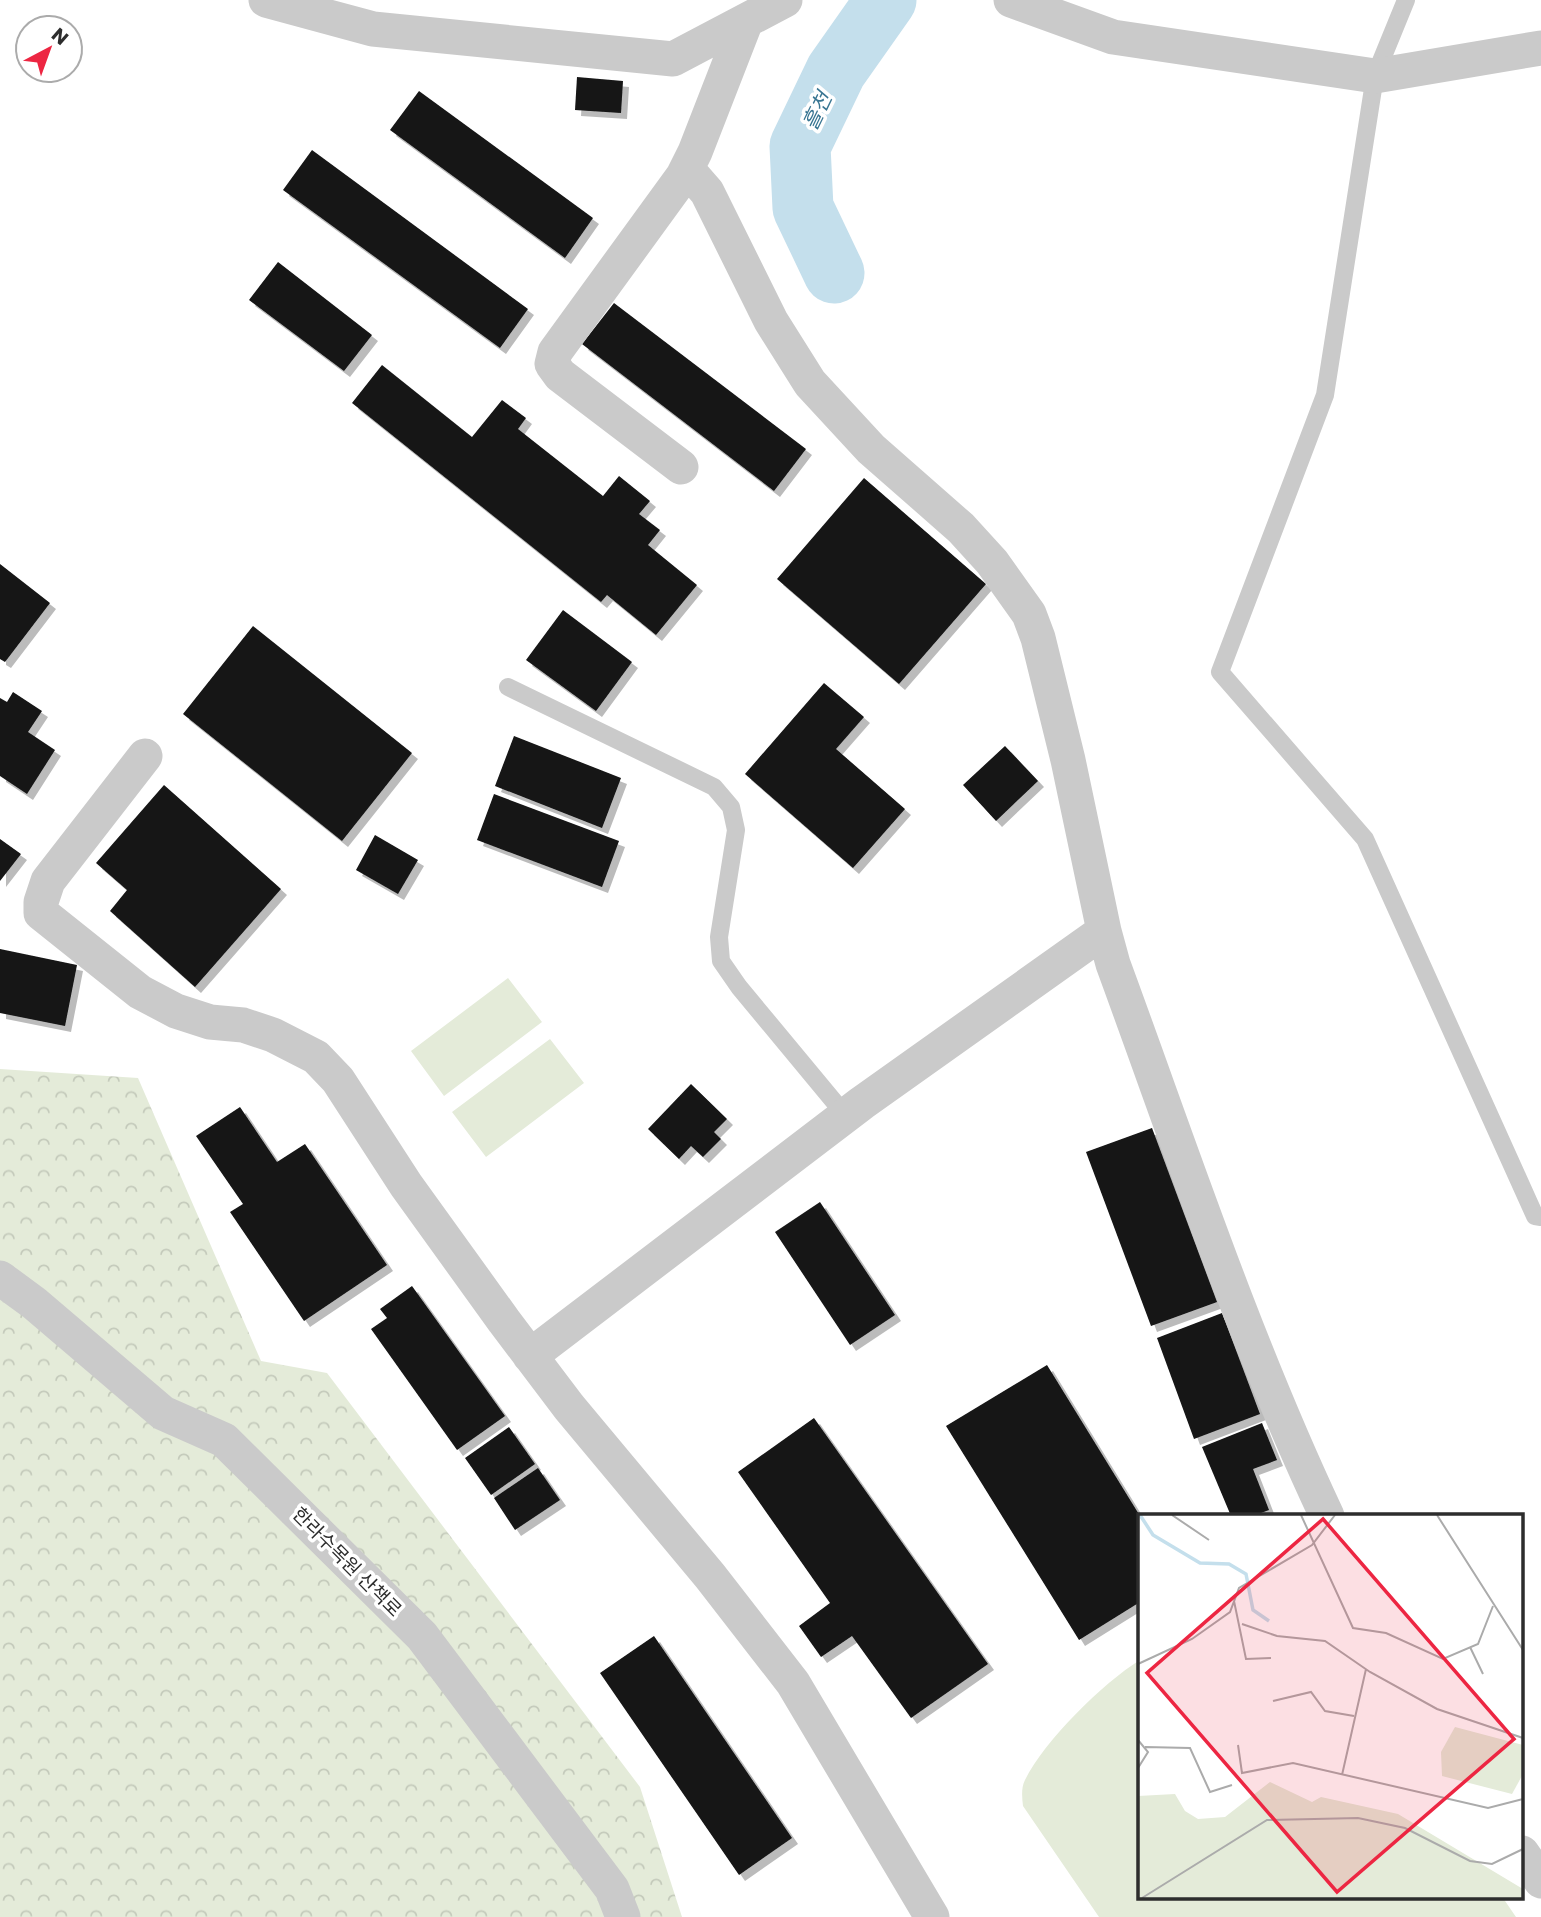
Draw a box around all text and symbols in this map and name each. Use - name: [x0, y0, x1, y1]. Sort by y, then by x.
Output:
- north arrow: [14, 14, 84, 84]
- text: N: [46, 22, 74, 51]
- water label: 흘천: [795, 85, 840, 135]
- street label: 한라수목원 산책로: [286, 1501, 408, 1623]
- inset map: [1138, 1514, 1524, 1899]

